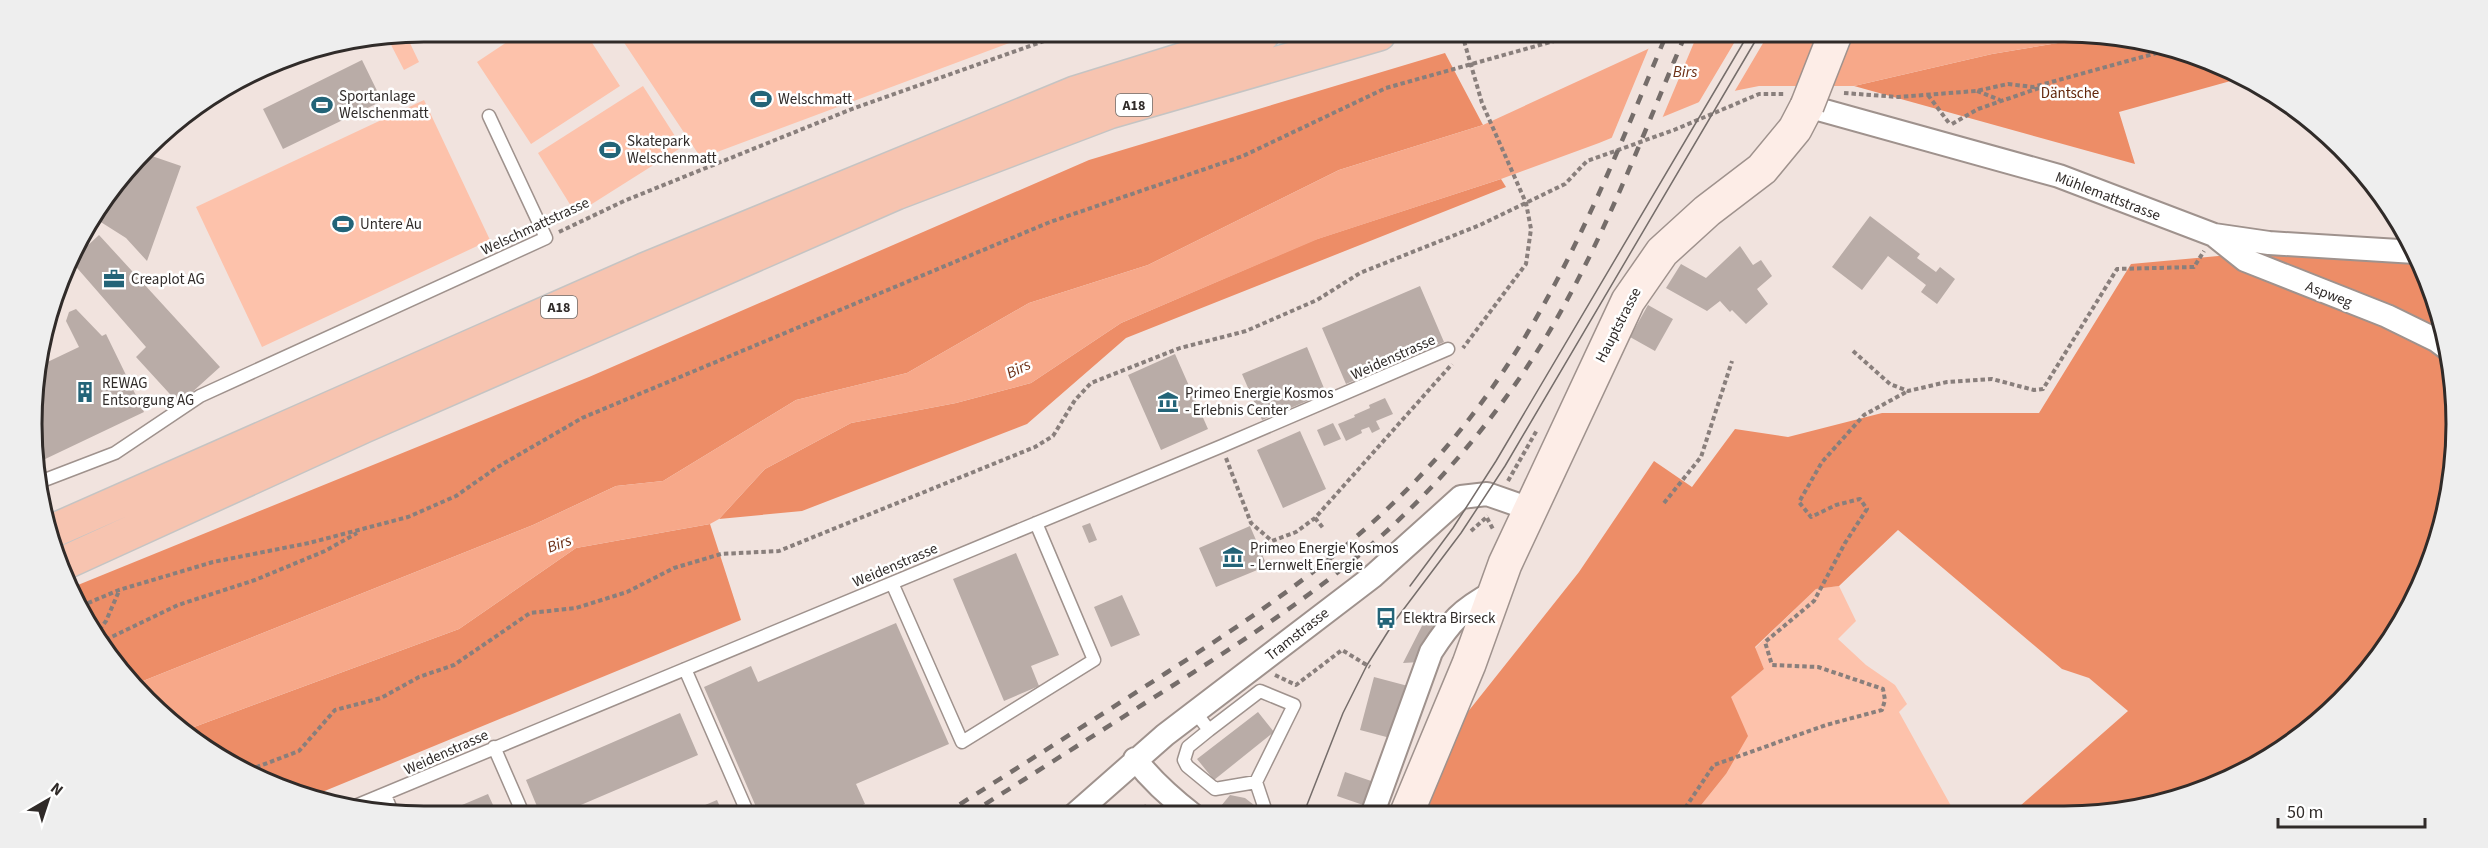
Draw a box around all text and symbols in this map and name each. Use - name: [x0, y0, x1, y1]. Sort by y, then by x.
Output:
- water label: Birs: [1673, 61, 1698, 83]
- park label: Däntsche: [2041, 83, 2099, 104]
- place label: Sportanlage Welschenmatt: [339, 86, 429, 124]
- sports icon: Welschmatt: [749, 87, 773, 111]
- place label: Welschmatt: [778, 89, 852, 110]
- sports icon: Sportanlage Welschenmatt: [310, 93, 334, 117]
- road number: A18: [1116, 94, 1152, 116]
- place label: Skatepark Welschenmatt: [627, 131, 717, 169]
- sports icon: Skatepark Welschenmatt: [598, 138, 622, 162]
- street label: Mühlemattstrasse: [2052, 167, 2164, 226]
- street label: Welschmattstrasse: [478, 192, 593, 261]
- sports icon: Untere Au: [331, 212, 355, 236]
- place label: Untere Au: [360, 214, 422, 235]
- office icon: Creaplot AG: [102, 267, 126, 291]
- place label: Creaplot AG: [131, 269, 205, 290]
- street label: Aspweg: [2302, 276, 2356, 313]
- street label: Hauptstrasse: [1590, 284, 1646, 367]
- road number: A18: [541, 296, 577, 318]
- street label: Weidenstrasse: [1348, 329, 1439, 385]
- water label: Birs: [1003, 353, 1035, 384]
- place label: REWAG Entsorgung AG: [102, 373, 194, 411]
- building icon: REWAG Entsorgung AG: [73, 380, 97, 404]
- place label: Primeo Energie Kosmos - Erlebnis Center: [1185, 383, 1333, 421]
- museum icon: Primeo Energie Kosmos - Erlebnis Center: [1156, 390, 1180, 414]
- water label: Birs: [544, 529, 575, 559]
- street label: Weidenstrasse: [849, 538, 941, 593]
- place label: Primeo Energie Kosmos - Lernwelt Energie: [1250, 538, 1398, 576]
- museum icon: Primeo Energie Kosmos - Lernwelt Energie: [1221, 545, 1245, 569]
- street label: Tramstrasse: [1261, 603, 1334, 666]
- bus stop icon: Elektra Birseck: [1374, 606, 1398, 630]
- place label: Elektra Birseck: [1403, 608, 1496, 629]
- street label: Weidenstrasse: [401, 724, 492, 780]
- north arrow: [18, 770, 78, 830]
- text: N: [46, 777, 68, 801]
- scale bar: [2278, 791, 2425, 829]
- text: 50 m: [2287, 800, 2323, 825]

